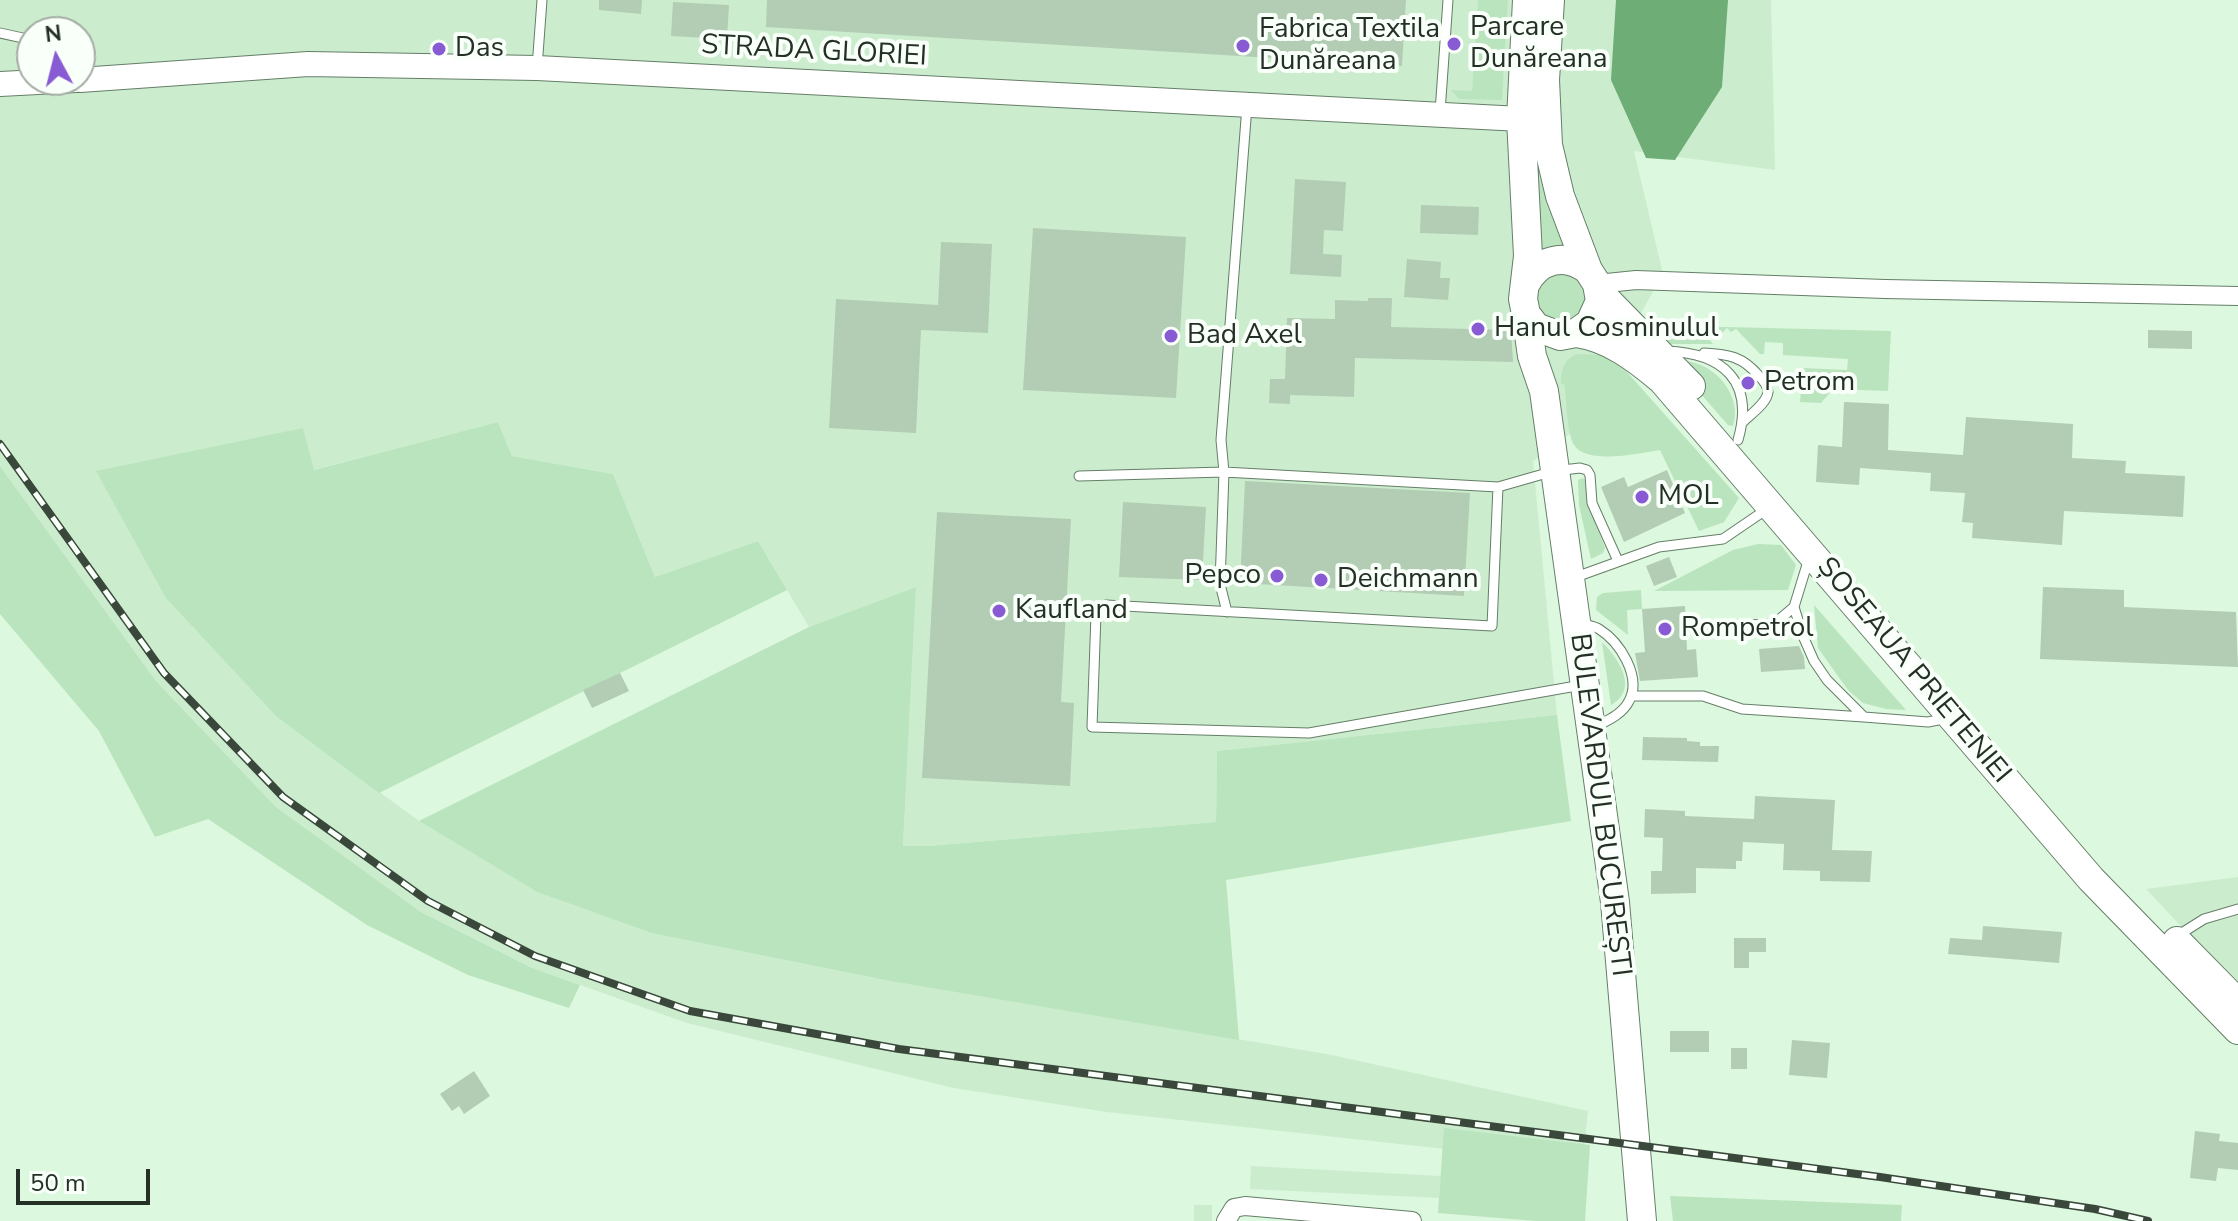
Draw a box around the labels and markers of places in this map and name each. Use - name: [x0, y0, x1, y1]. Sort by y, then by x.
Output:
- place label: Parcare Dunăreana: [1470, 11, 1608, 77]
- place label: Fabrica Textila Dunăreana: [1259, 13, 1440, 79]
- place label: Das: [455, 32, 504, 66]
- marker: Parcare Dunăreana: [1445, 35, 1463, 53]
- marker: Fabrica Textila Dunăreana: [1234, 37, 1252, 55]
- marker: Das: [430, 40, 448, 58]
- place label: Hanul Cosminulul: [1494, 312, 1719, 346]
- place label: Bad Axel: [1187, 319, 1302, 353]
- marker: Hanul Cosminulul: [1469, 320, 1487, 338]
- marker: Bad Axel: [1162, 327, 1180, 345]
- place label: Petrom: [1764, 366, 1855, 400]
- marker: Petrom: [1739, 374, 1757, 392]
- place label: MOL: [1658, 480, 1719, 514]
- marker: MOL: [1633, 488, 1651, 506]
- place label: Pepco: [1184, 559, 1261, 593]
- place label: Deichmann: [1337, 563, 1479, 597]
- marker: Pepco: [1268, 567, 1286, 585]
- marker: Deichmann: [1312, 571, 1330, 589]
- place label: Kaufland: [1015, 594, 1128, 628]
- marker: Kaufland: [990, 602, 1008, 620]
- place label: Rompetrol: [1681, 612, 1814, 646]
- marker: Rompetrol: [1656, 620, 1674, 638]

